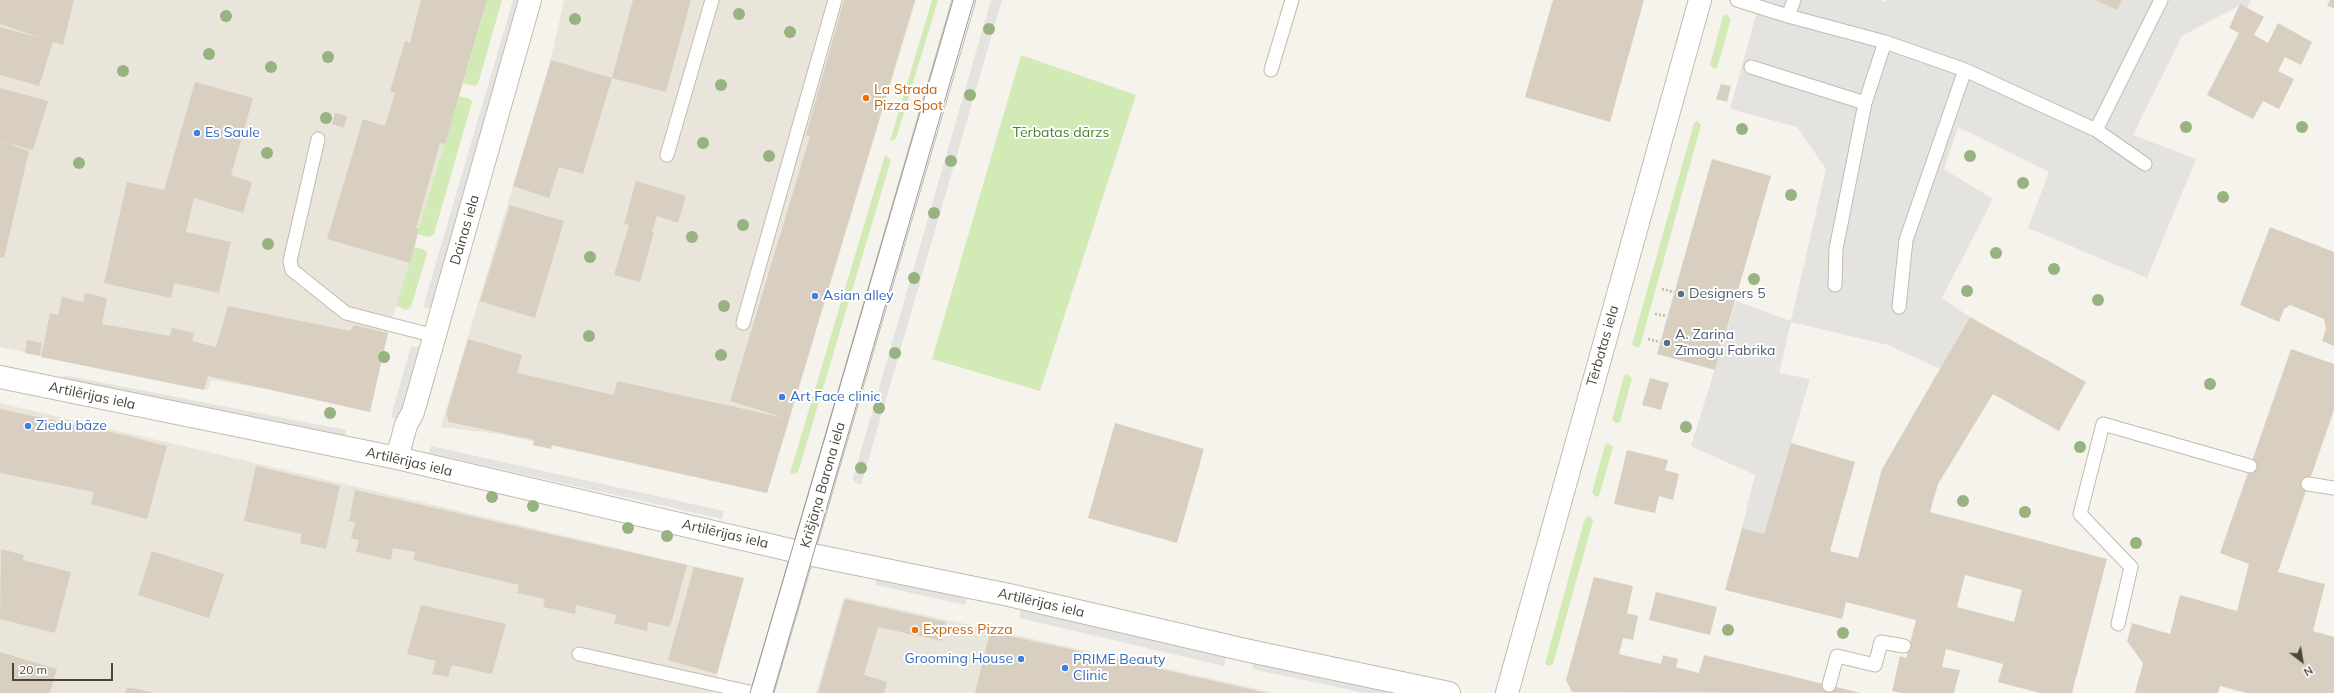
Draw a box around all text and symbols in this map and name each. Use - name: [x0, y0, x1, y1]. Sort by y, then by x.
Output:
- place label: La Strada Pizza Spot: [874, 82, 943, 114]
- marker: La Strada Pizza Spot: [861, 93, 871, 103]
- place label: Es Saule: [205, 125, 260, 141]
- park label: Tērbatas dārzs: [1013, 125, 1109, 141]
- marker: Es Saule: [192, 128, 202, 138]
- street label: Dainas iela: [447, 193, 483, 267]
- place label: Designers 5: [1689, 286, 1766, 302]
- place label: Asian alley: [823, 288, 894, 304]
- marker: Designers 5: [1676, 289, 1686, 299]
- marker: Asian alley: [810, 291, 820, 301]
- street label: Tērbatas iela: [1583, 304, 1623, 388]
- place label: A. Zariņa Zīmogu Fabrika: [1675, 327, 1775, 360]
- marker: A. Zariņa Zīmogu Fabrika: [1662, 338, 1672, 348]
- street label: Artilērijas iela: [47, 379, 137, 413]
- place label: Art Face clinic: [790, 389, 880, 405]
- marker: Art Face clinic: [777, 392, 787, 402]
- place label: Ziedu bāze: [36, 418, 107, 434]
- street label: Krišjāņa Barona iela: [797, 420, 849, 550]
- marker: Ziedu bāze: [23, 421, 33, 431]
- street label: Artilērijas iela: [364, 444, 454, 480]
- street label: Artilērijas iela: [680, 516, 770, 552]
- street label: Artilērijas iela: [996, 585, 1086, 621]
- place label: Express Pizza: [923, 622, 1013, 638]
- marker: Express Pizza: [910, 625, 920, 635]
- north arrow: [2282, 641, 2322, 681]
- place label: Grooming House: [905, 651, 1013, 667]
- place label: PRIME Beauty Clinic: [1073, 652, 1165, 684]
- marker: Grooming House: [1016, 654, 1026, 664]
- scale bar: [14, 655, 115, 681]
- text: 20 m: [19, 662, 47, 677]
- marker: PRIME Beauty Clinic: [1060, 663, 1070, 673]
- text: N: [2301, 663, 2315, 679]

